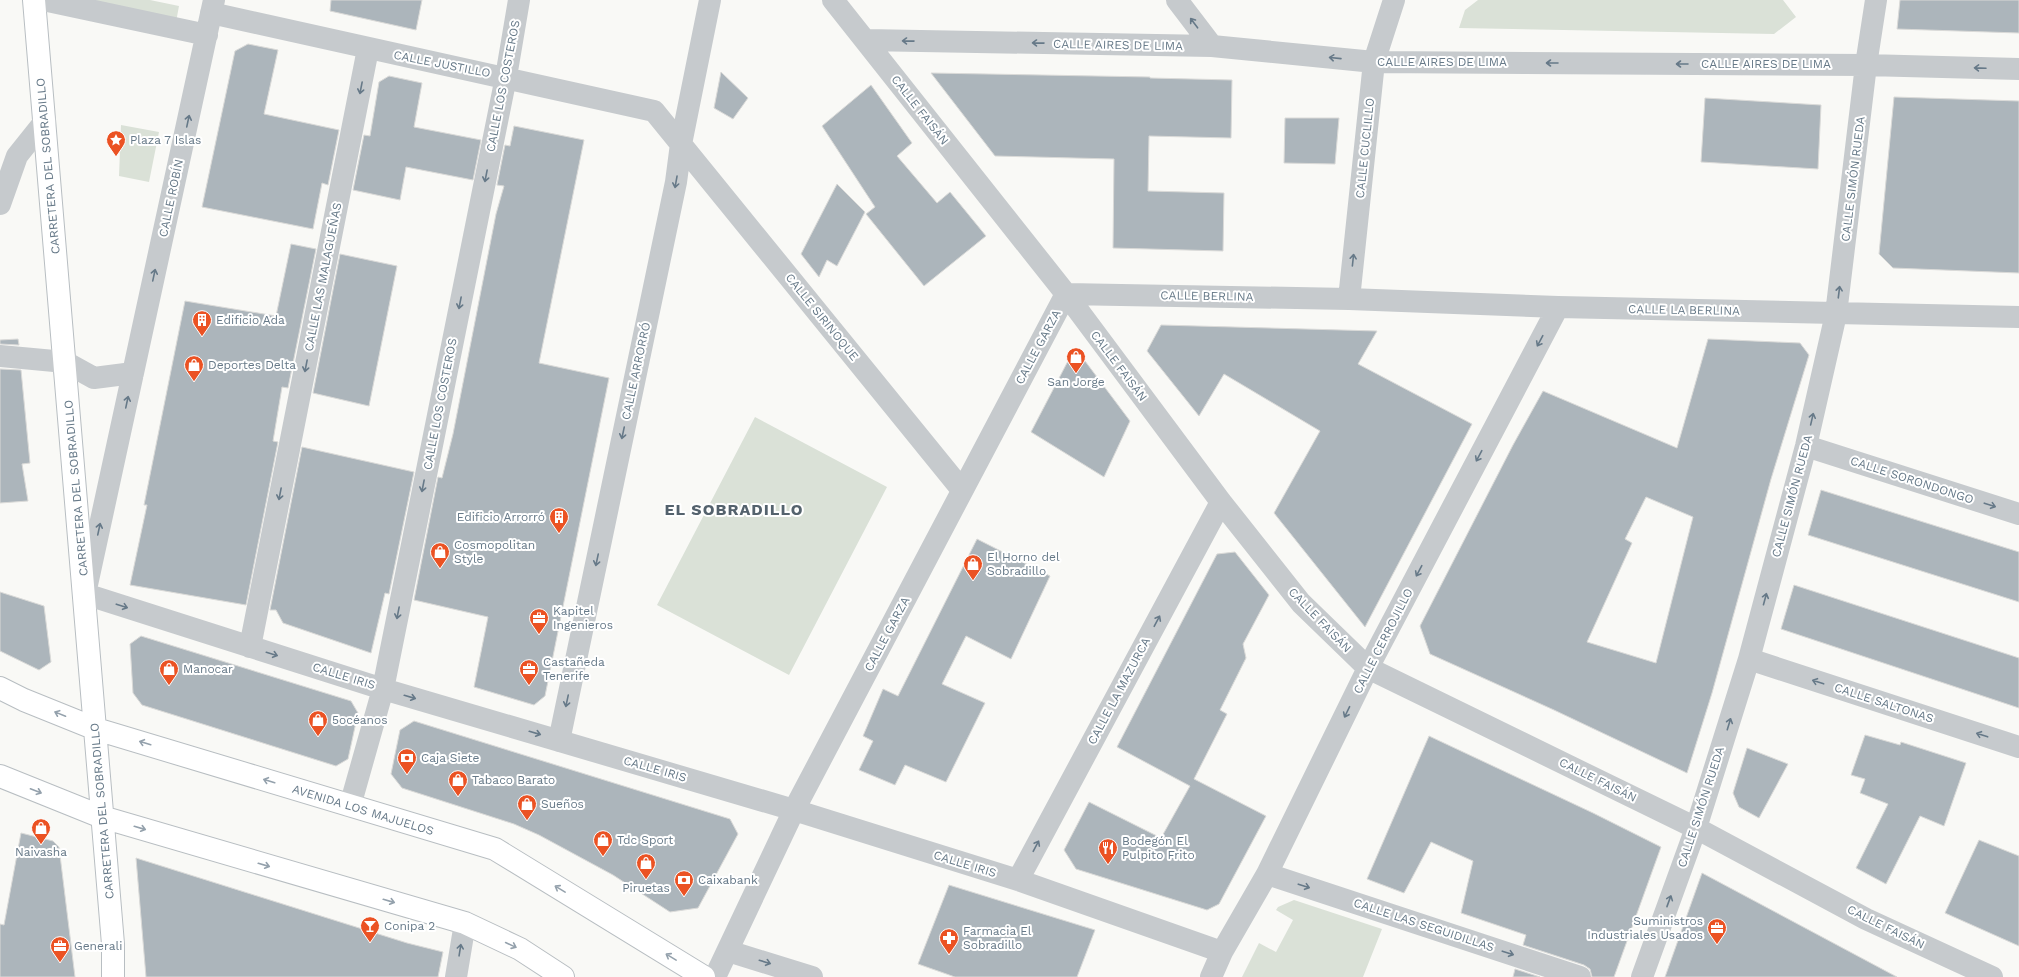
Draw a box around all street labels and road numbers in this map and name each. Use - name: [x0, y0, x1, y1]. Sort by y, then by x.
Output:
- street label: CALLE LOS COSTEROS: [483, 19, 523, 153]
- street label: CALLE AIRES DE LIMA: [1053, 37, 1183, 53]
- street label: CALLE JUSTILLO: [392, 48, 492, 80]
- street label: CALLE AIRES DE LIMA: [1377, 55, 1507, 69]
- street label: CALLE AIRES DE LIMA: [1701, 57, 1831, 71]
- street label: CALLE FAISÁN: [888, 72, 952, 148]
- street label: CARRETERA DEL SOBRADILLO: [33, 77, 63, 255]
- street label: CALLE CUCLILLO: [1353, 97, 1377, 199]
- street label: CALLE SIMÓN RUEDA: [1838, 116, 1868, 242]
- street label: CALLE ROBÍN: [156, 158, 186, 238]
- street label: CALLE LAS MALAGUEÑAS: [302, 201, 344, 353]
- street label: CALLE SIRINOQUE: [783, 271, 862, 364]
- street label: CALLE BERLINA: [1160, 288, 1254, 304]
- street label: CALLE LA BERLINA: [1628, 302, 1740, 318]
- street label: CALLE GARZA: [1012, 307, 1064, 387]
- street label: CALLE ARRORRÓ: [619, 321, 653, 421]
- street label: CALLE FAISÁN: [1088, 328, 1150, 404]
- street label: CALLE LOS COSTEROS: [420, 337, 460, 471]
- street label: CARRETERA DEL SOBRADILLO: [61, 399, 91, 577]
- street label: CALLE SIMÓN RUEDA: [1769, 433, 1815, 559]
- street label: CALLE SORONDONGO: [1849, 453, 1975, 507]
- street label: CALLE FAISÁN: [1286, 585, 1354, 655]
- street label: CALLE CERROJILLO: [1350, 586, 1416, 696]
- street label: CALLE GARZA: [861, 594, 913, 674]
- street label: CALLE LA MAZURCA: [1085, 635, 1153, 747]
- street label: CALLE IRIS: [311, 660, 377, 692]
- street label: CALLE SALTONAS: [1833, 680, 1935, 726]
- street label: CARRETERA DEL SOBRADILLO: [87, 722, 117, 900]
- street label: CALLE SIMÓN RUEDA: [1675, 745, 1727, 869]
- street label: CALLE IRIS: [622, 753, 688, 785]
- street label: CALLE FAISÁN: [1557, 755, 1639, 805]
- street label: AVENIDA LOS MAJUELOS: [291, 782, 435, 838]
- street label: CALLE IRIS: [932, 848, 998, 880]
- street label: CALLE LAS SEGUIDILLAS: [1352, 896, 1496, 954]
- street label: CALLE FAISÁN: [1845, 902, 1927, 952]

